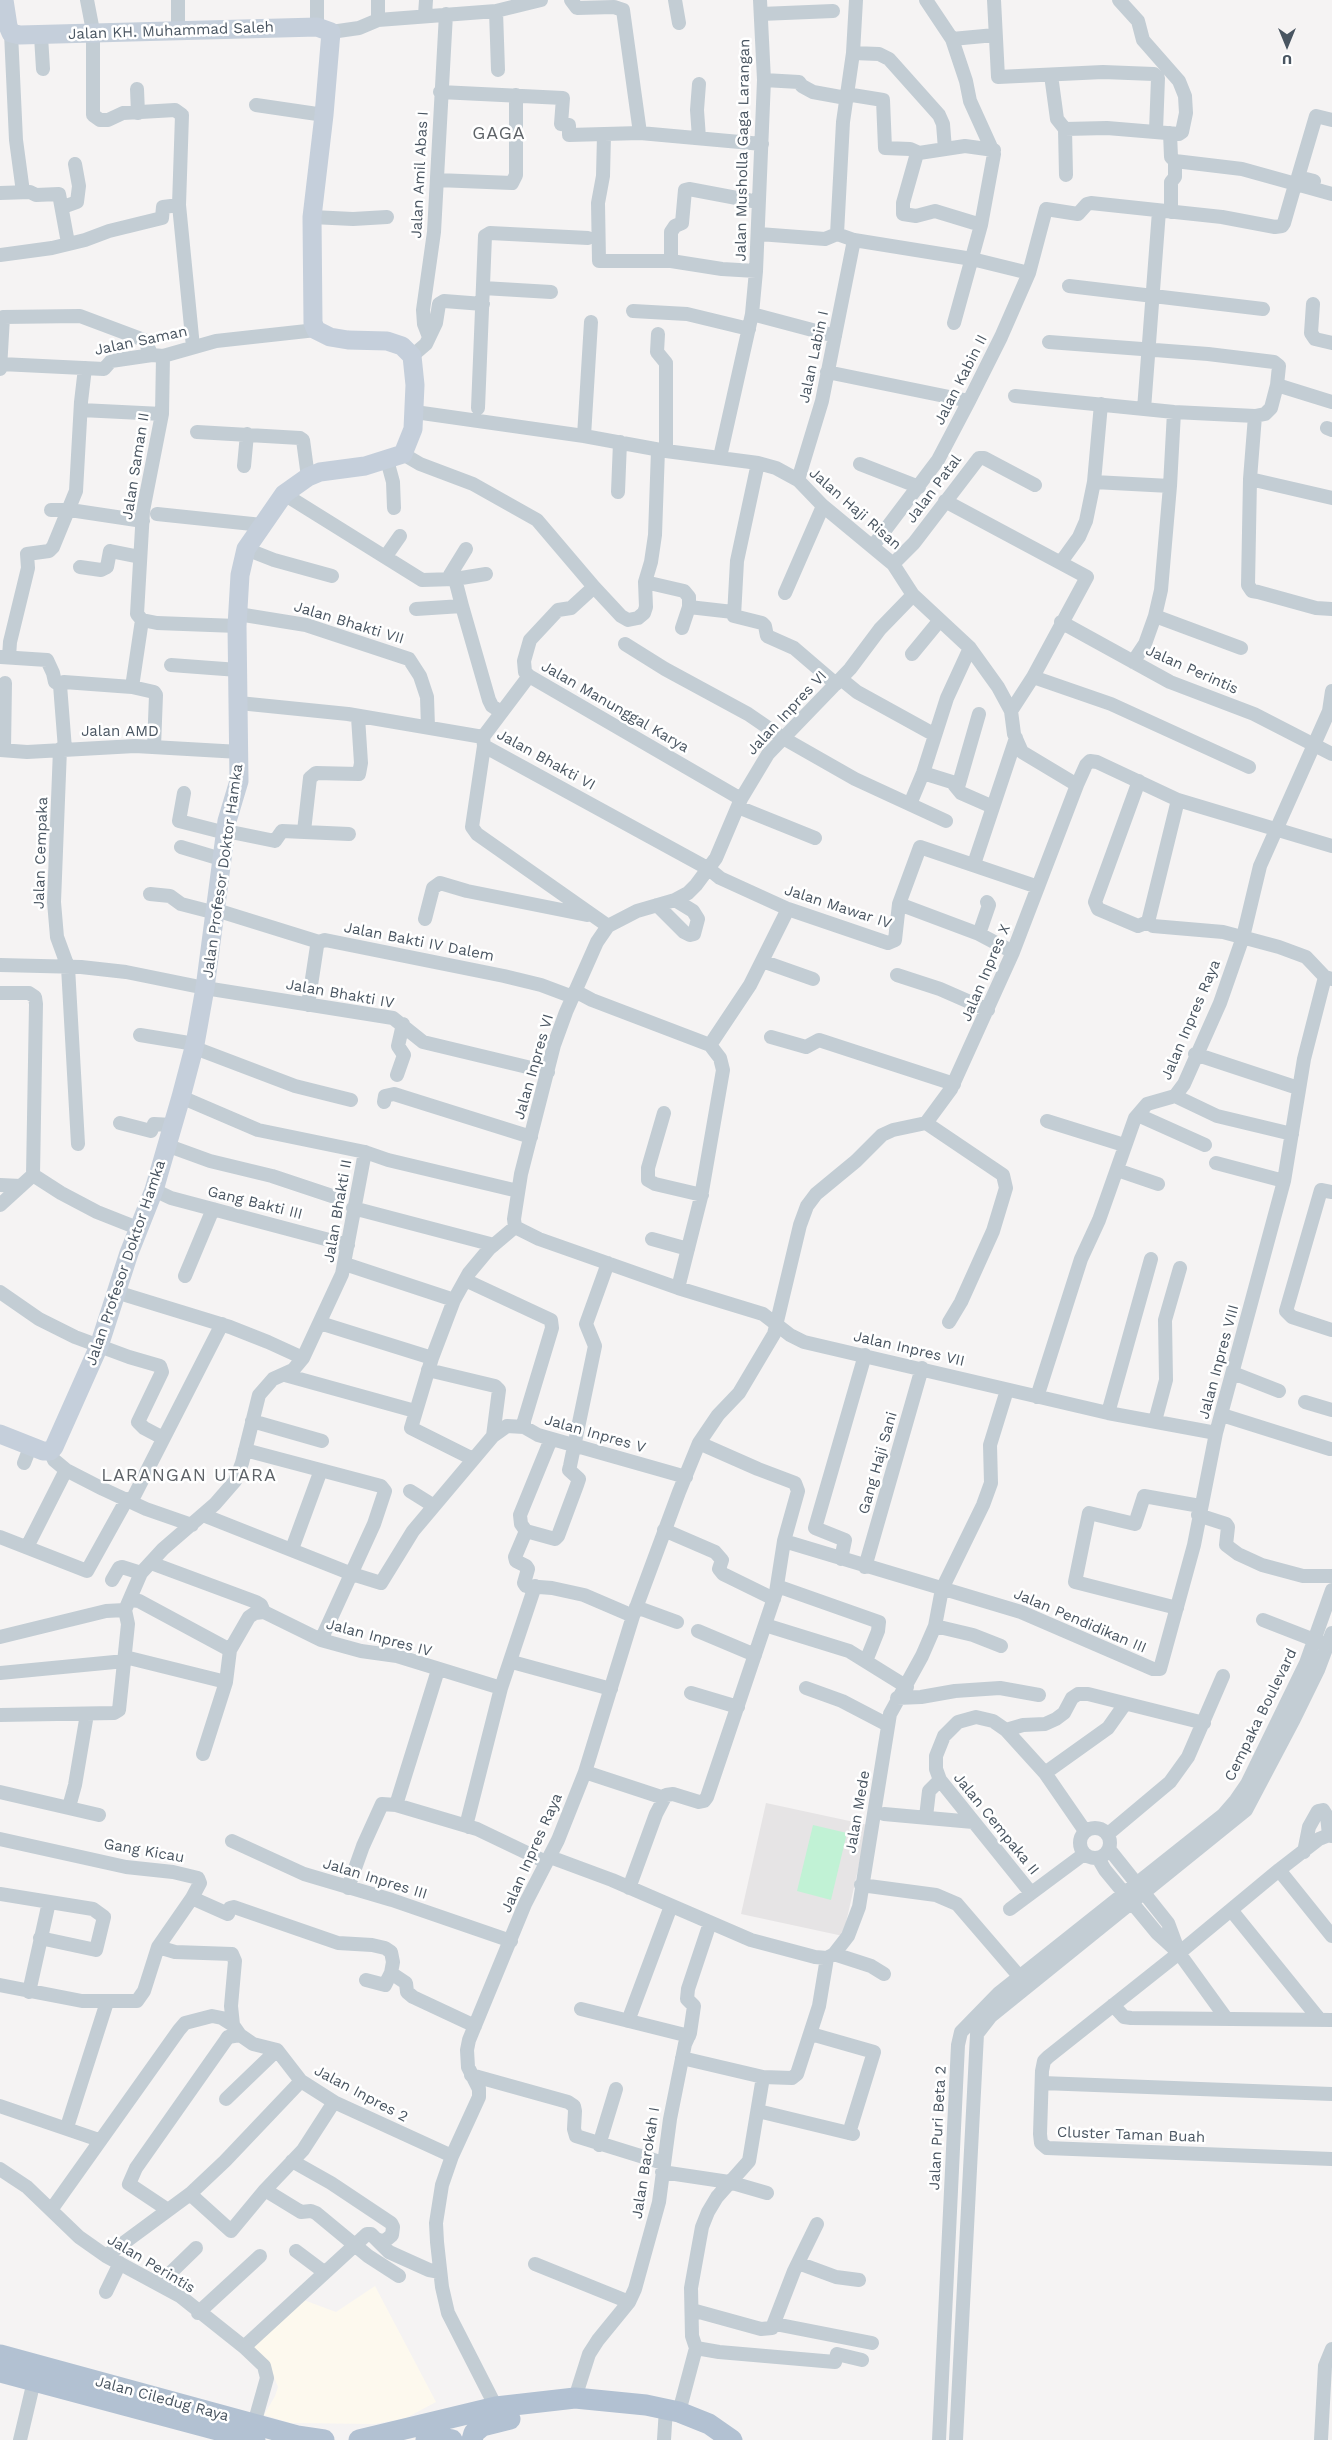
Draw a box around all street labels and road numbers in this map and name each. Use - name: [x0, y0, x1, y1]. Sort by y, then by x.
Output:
- street label: Jalan KH. Muhammad Saleh: [68, 18, 274, 44]
- street label: Jalan Musholla Gaga Larangan: [732, 38, 754, 262]
- street label: Jalan Amil Abas I: [408, 111, 432, 239]
- street label: Jalan Labin I: [795, 309, 833, 405]
- street label: Jalan Saman: [93, 322, 189, 360]
- street label: Jalan Kabin II: [931, 332, 991, 428]
- street label: Jalan Saman II: [119, 411, 153, 521]
- street label: Jalan Patal: [902, 451, 966, 527]
- street label: Jalan Haji Risan: [805, 464, 905, 554]
- street label: Jalan Bhakti VII: [292, 598, 406, 648]
- street label: Jalan Perintis: [1143, 642, 1241, 698]
- street label: Jalan Manunggal Karya: [538, 657, 692, 757]
- street label: Jalan Inpres VI: [743, 667, 831, 759]
- street label: Jalan AMD: [81, 723, 159, 741]
- street label: Jalan Bhakti VI: [494, 726, 598, 794]
- street label: Jalan Profesor Doktor Hamka: [199, 763, 247, 979]
- street label: Jalan Cempaka: [30, 797, 52, 909]
- street label: Jalan Mawar IV: [782, 881, 894, 933]
- street label: Jalan Bakti IV Dalem: [342, 919, 496, 965]
- street label: Jalan Inpres X: [957, 922, 1015, 1024]
- street label: Jalan Inpres Raya: [1158, 957, 1224, 1083]
- street label: Jalan Bhakti IV: [284, 976, 396, 1012]
- street label: Jalan Inpres VI: [510, 1012, 558, 1122]
- street label: Jalan Profesor Doktor Hamka: [82, 1158, 170, 1368]
- street label: Jalan Bhakti II: [320, 1158, 356, 1264]
- street label: Gang Bakti III: [206, 1183, 304, 1223]
- street label: Jalan Inpres VIII: [1195, 1303, 1243, 1421]
- street label: Jalan Inpres VII: [852, 1327, 966, 1371]
- street label: Gang Haji Sani: [855, 1410, 901, 1516]
- street label: Jalan Inpres V: [542, 1411, 648, 1457]
- street label: Jalan Pendidikan III: [1011, 1585, 1149, 1657]
- street label: Jalan Inpres IV: [324, 1615, 434, 1661]
- street label: Cempaka Boulevard: [1221, 1646, 1301, 1784]
- street label: Jalan Mede: [842, 1769, 874, 1855]
- street label: Jalan Cempaka II: [949, 1769, 1043, 1879]
- street label: Jalan Inpres Raya: [498, 1790, 566, 1916]
- street label: Gang Kicau: [102, 1835, 186, 1867]
- street label: Jalan Inpres III: [321, 1855, 429, 1903]
- street label: Jalan Inpres 2: [311, 2062, 411, 2126]
- street label: Jalan Puri Beta 2: [926, 2065, 950, 2191]
- street label: Jalan Barokah I: [628, 2106, 664, 2220]
- street label: Cluster Taman Buah: [1057, 2123, 1205, 2147]
- street label: Jalan Perintis: [104, 2231, 198, 2297]
- street label: Jalan Ciledug Raya: [93, 2373, 231, 2425]

